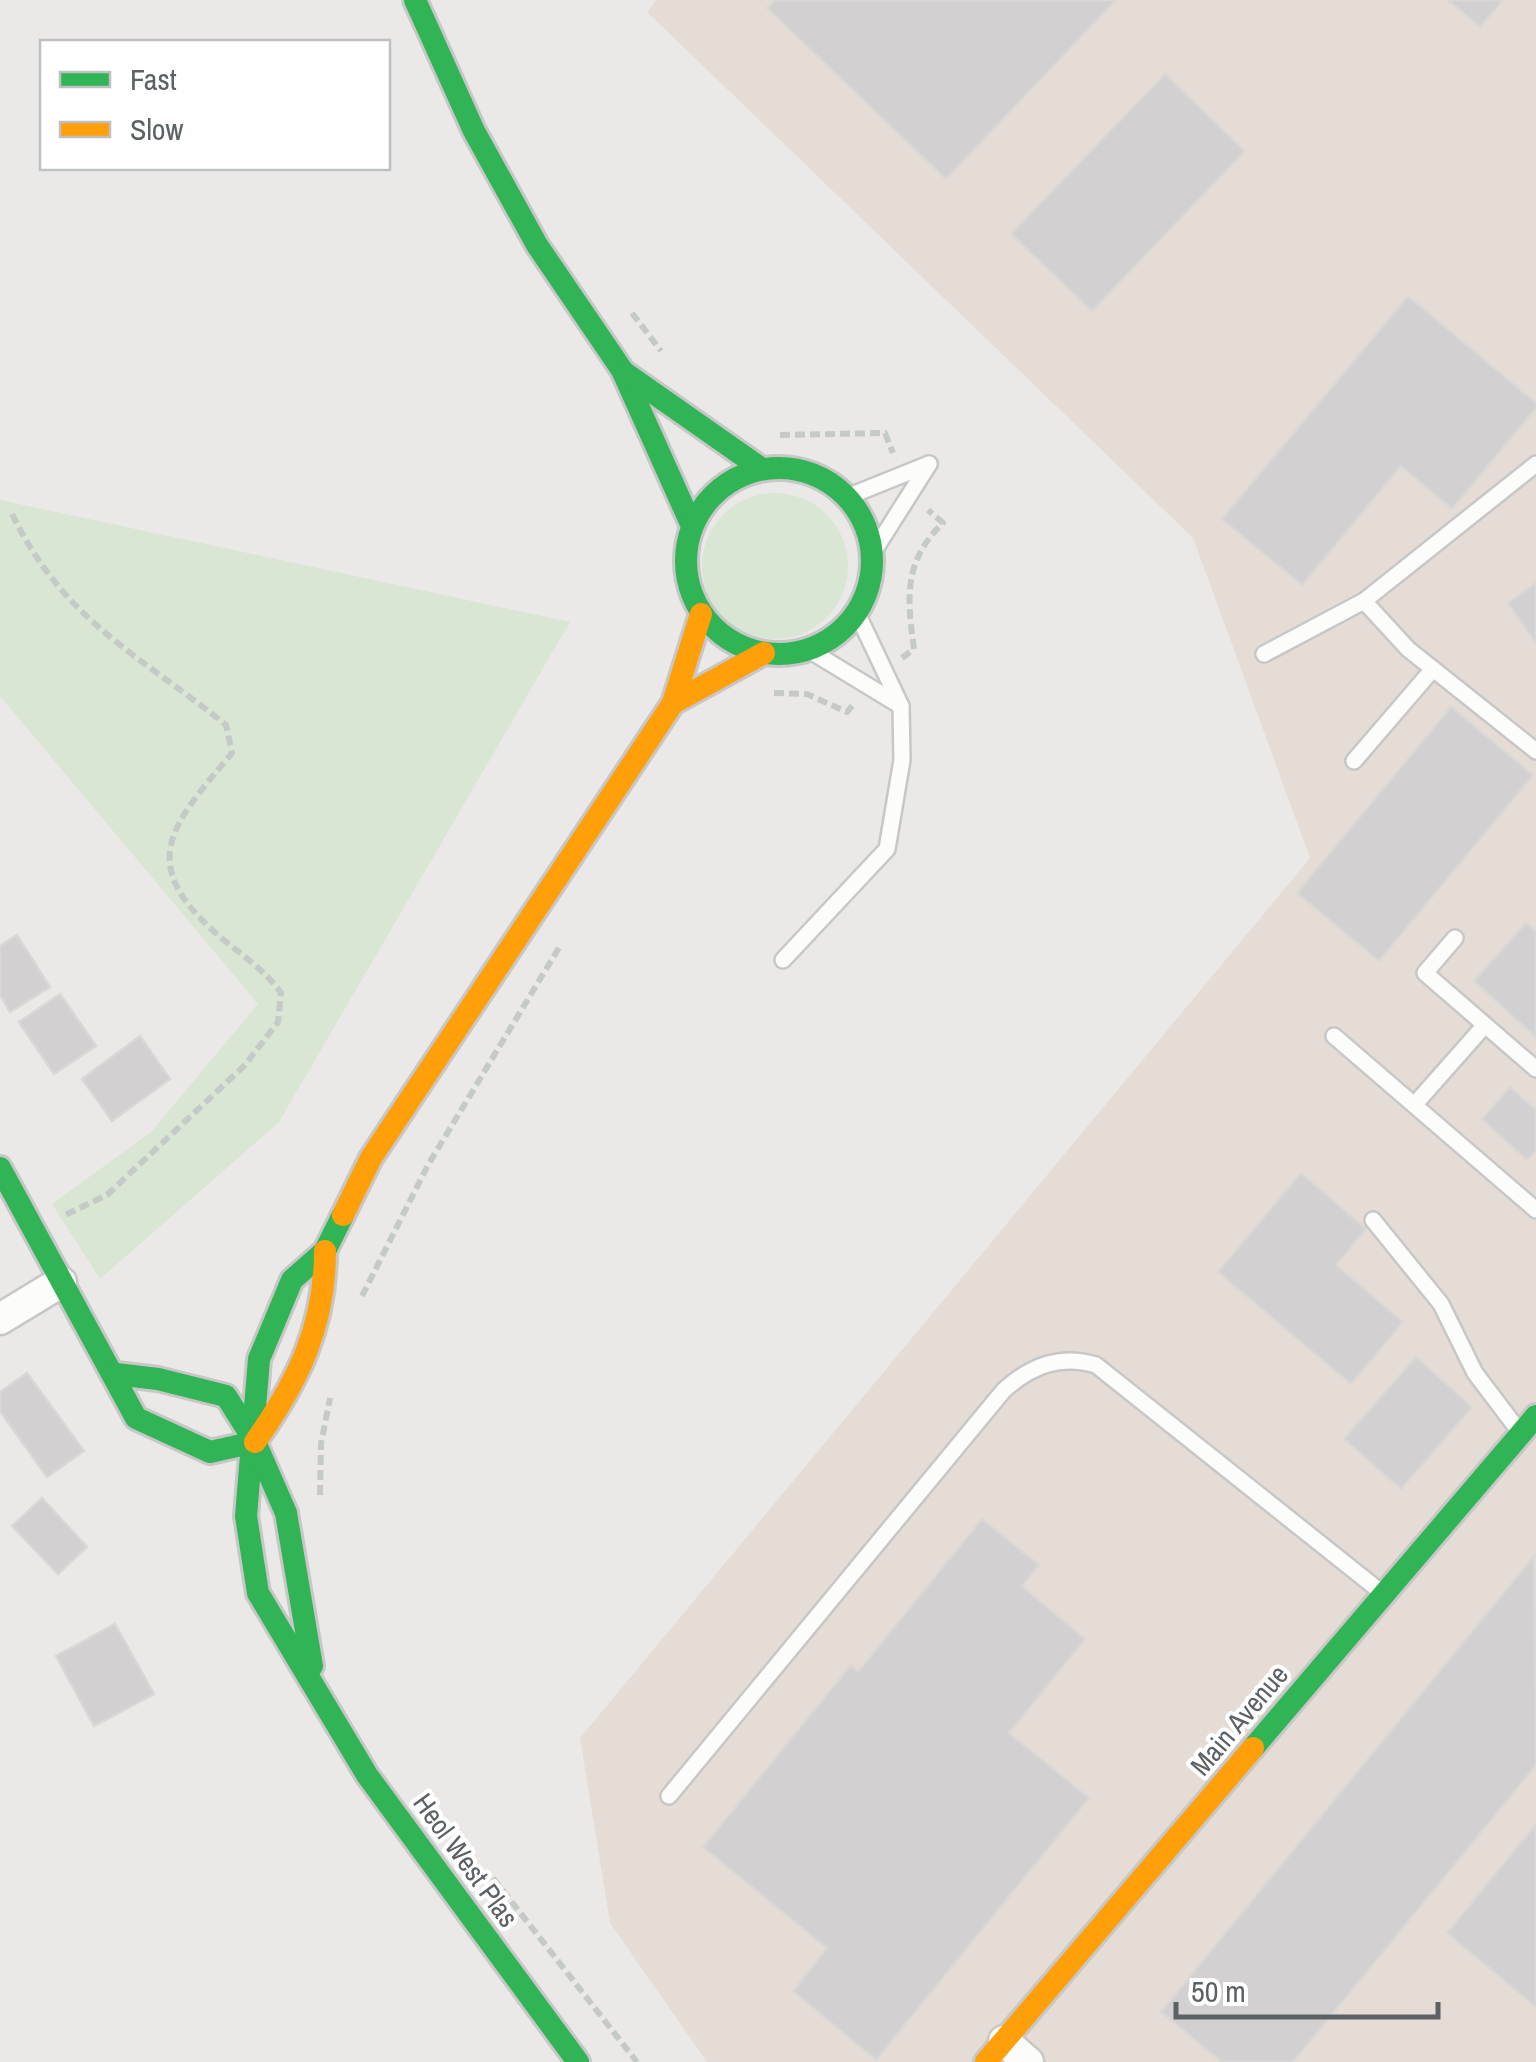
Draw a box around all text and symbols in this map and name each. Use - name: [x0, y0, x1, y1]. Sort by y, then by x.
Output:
- legend: [40, 40, 390, 170]
- text: Fast: [130, 59, 177, 99]
- text: Slow: [130, 109, 184, 149]
- street label: Main Avenue: [1181, 1657, 1297, 1783]
- street label: Heol West Plas: [405, 1786, 527, 1934]
- scale bar: [1176, 1957, 1438, 2019]
- text: 50 m: [1191, 1971, 1246, 2011]

